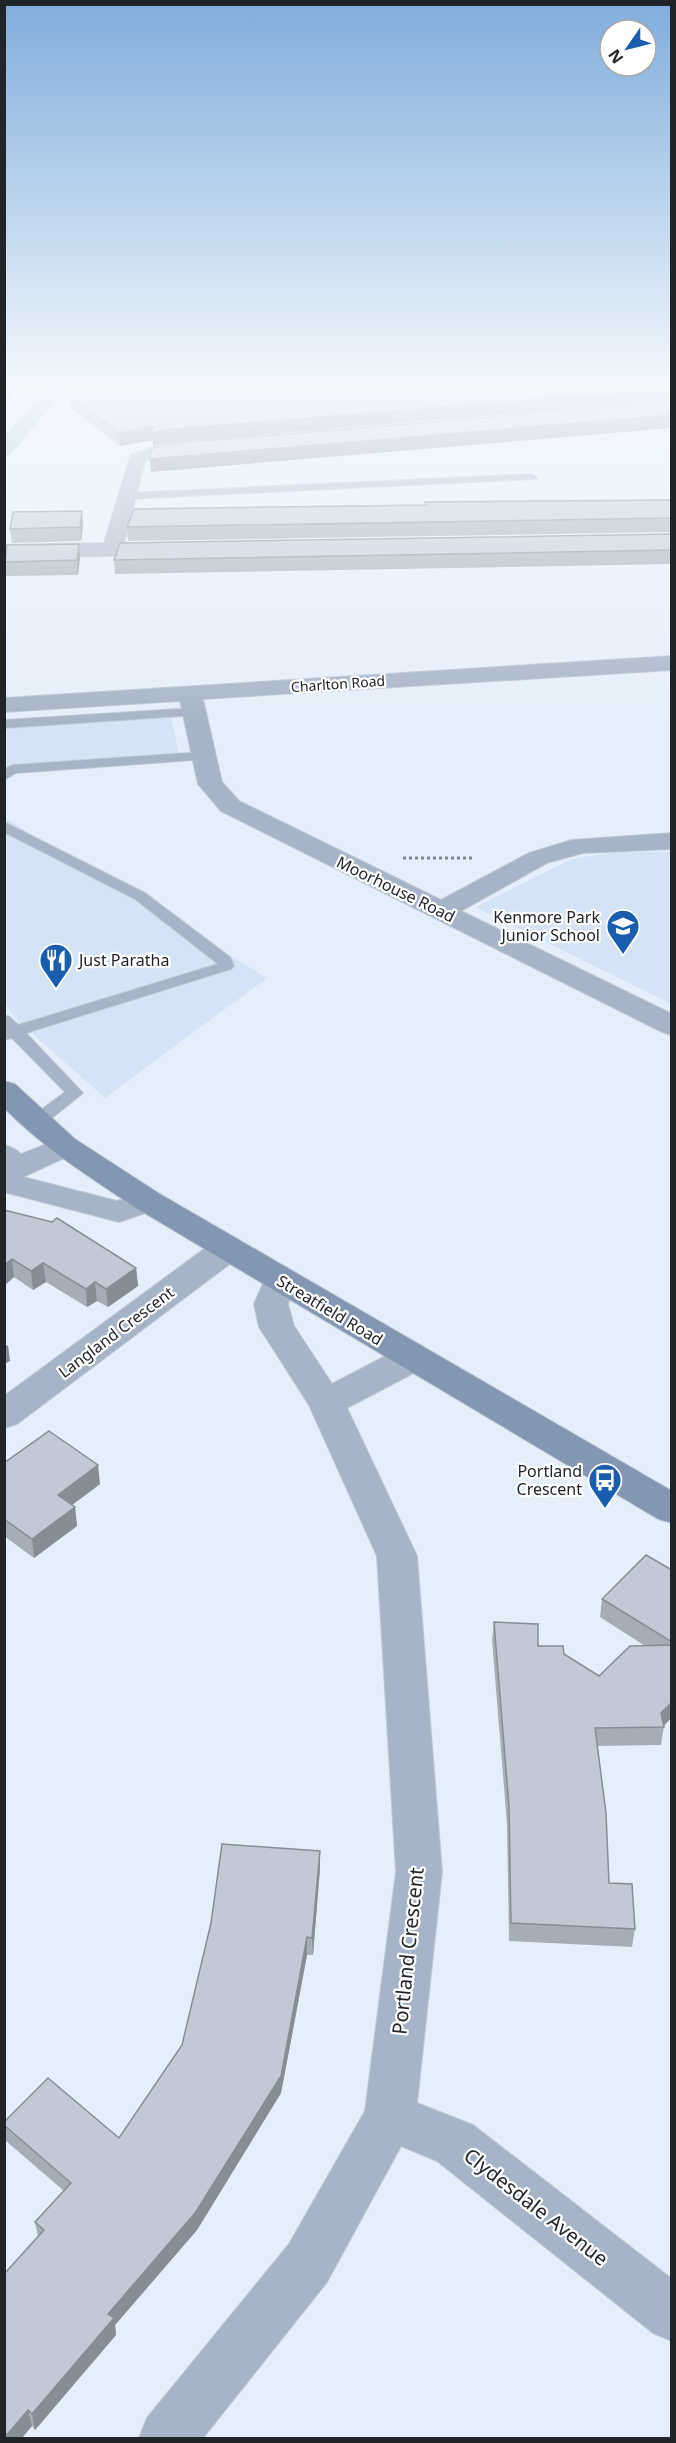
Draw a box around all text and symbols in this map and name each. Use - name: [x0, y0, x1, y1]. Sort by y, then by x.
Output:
- north arrow: [598, 18, 658, 78]
- text: N: [603, 45, 628, 68]
- street label: Charlton Road: [290, 671, 386, 696]
- street label: Moorhouse Road: [333, 851, 459, 927]
- place label: Kenmore Park Junior School: [493, 906, 600, 946]
- school or university icon: Kenmore Park Junior School: [605, 908, 641, 955]
- restaurant icon: Just Paratha: [38, 942, 74, 989]
- place label: Just Paratha: [77, 949, 169, 971]
- street label: Streatfield Road: [273, 1270, 387, 1350]
- street label: Langland Crescent: [54, 1281, 179, 1383]
- place label: Portland Crescent: [517, 1460, 582, 1500]
- bus stop icon: Portland Crescent: [587, 1462, 623, 1509]
- street label: Portland Crescent: [385, 1866, 430, 2036]
- street label: Clydesdale Avenue: [458, 2142, 614, 2272]

